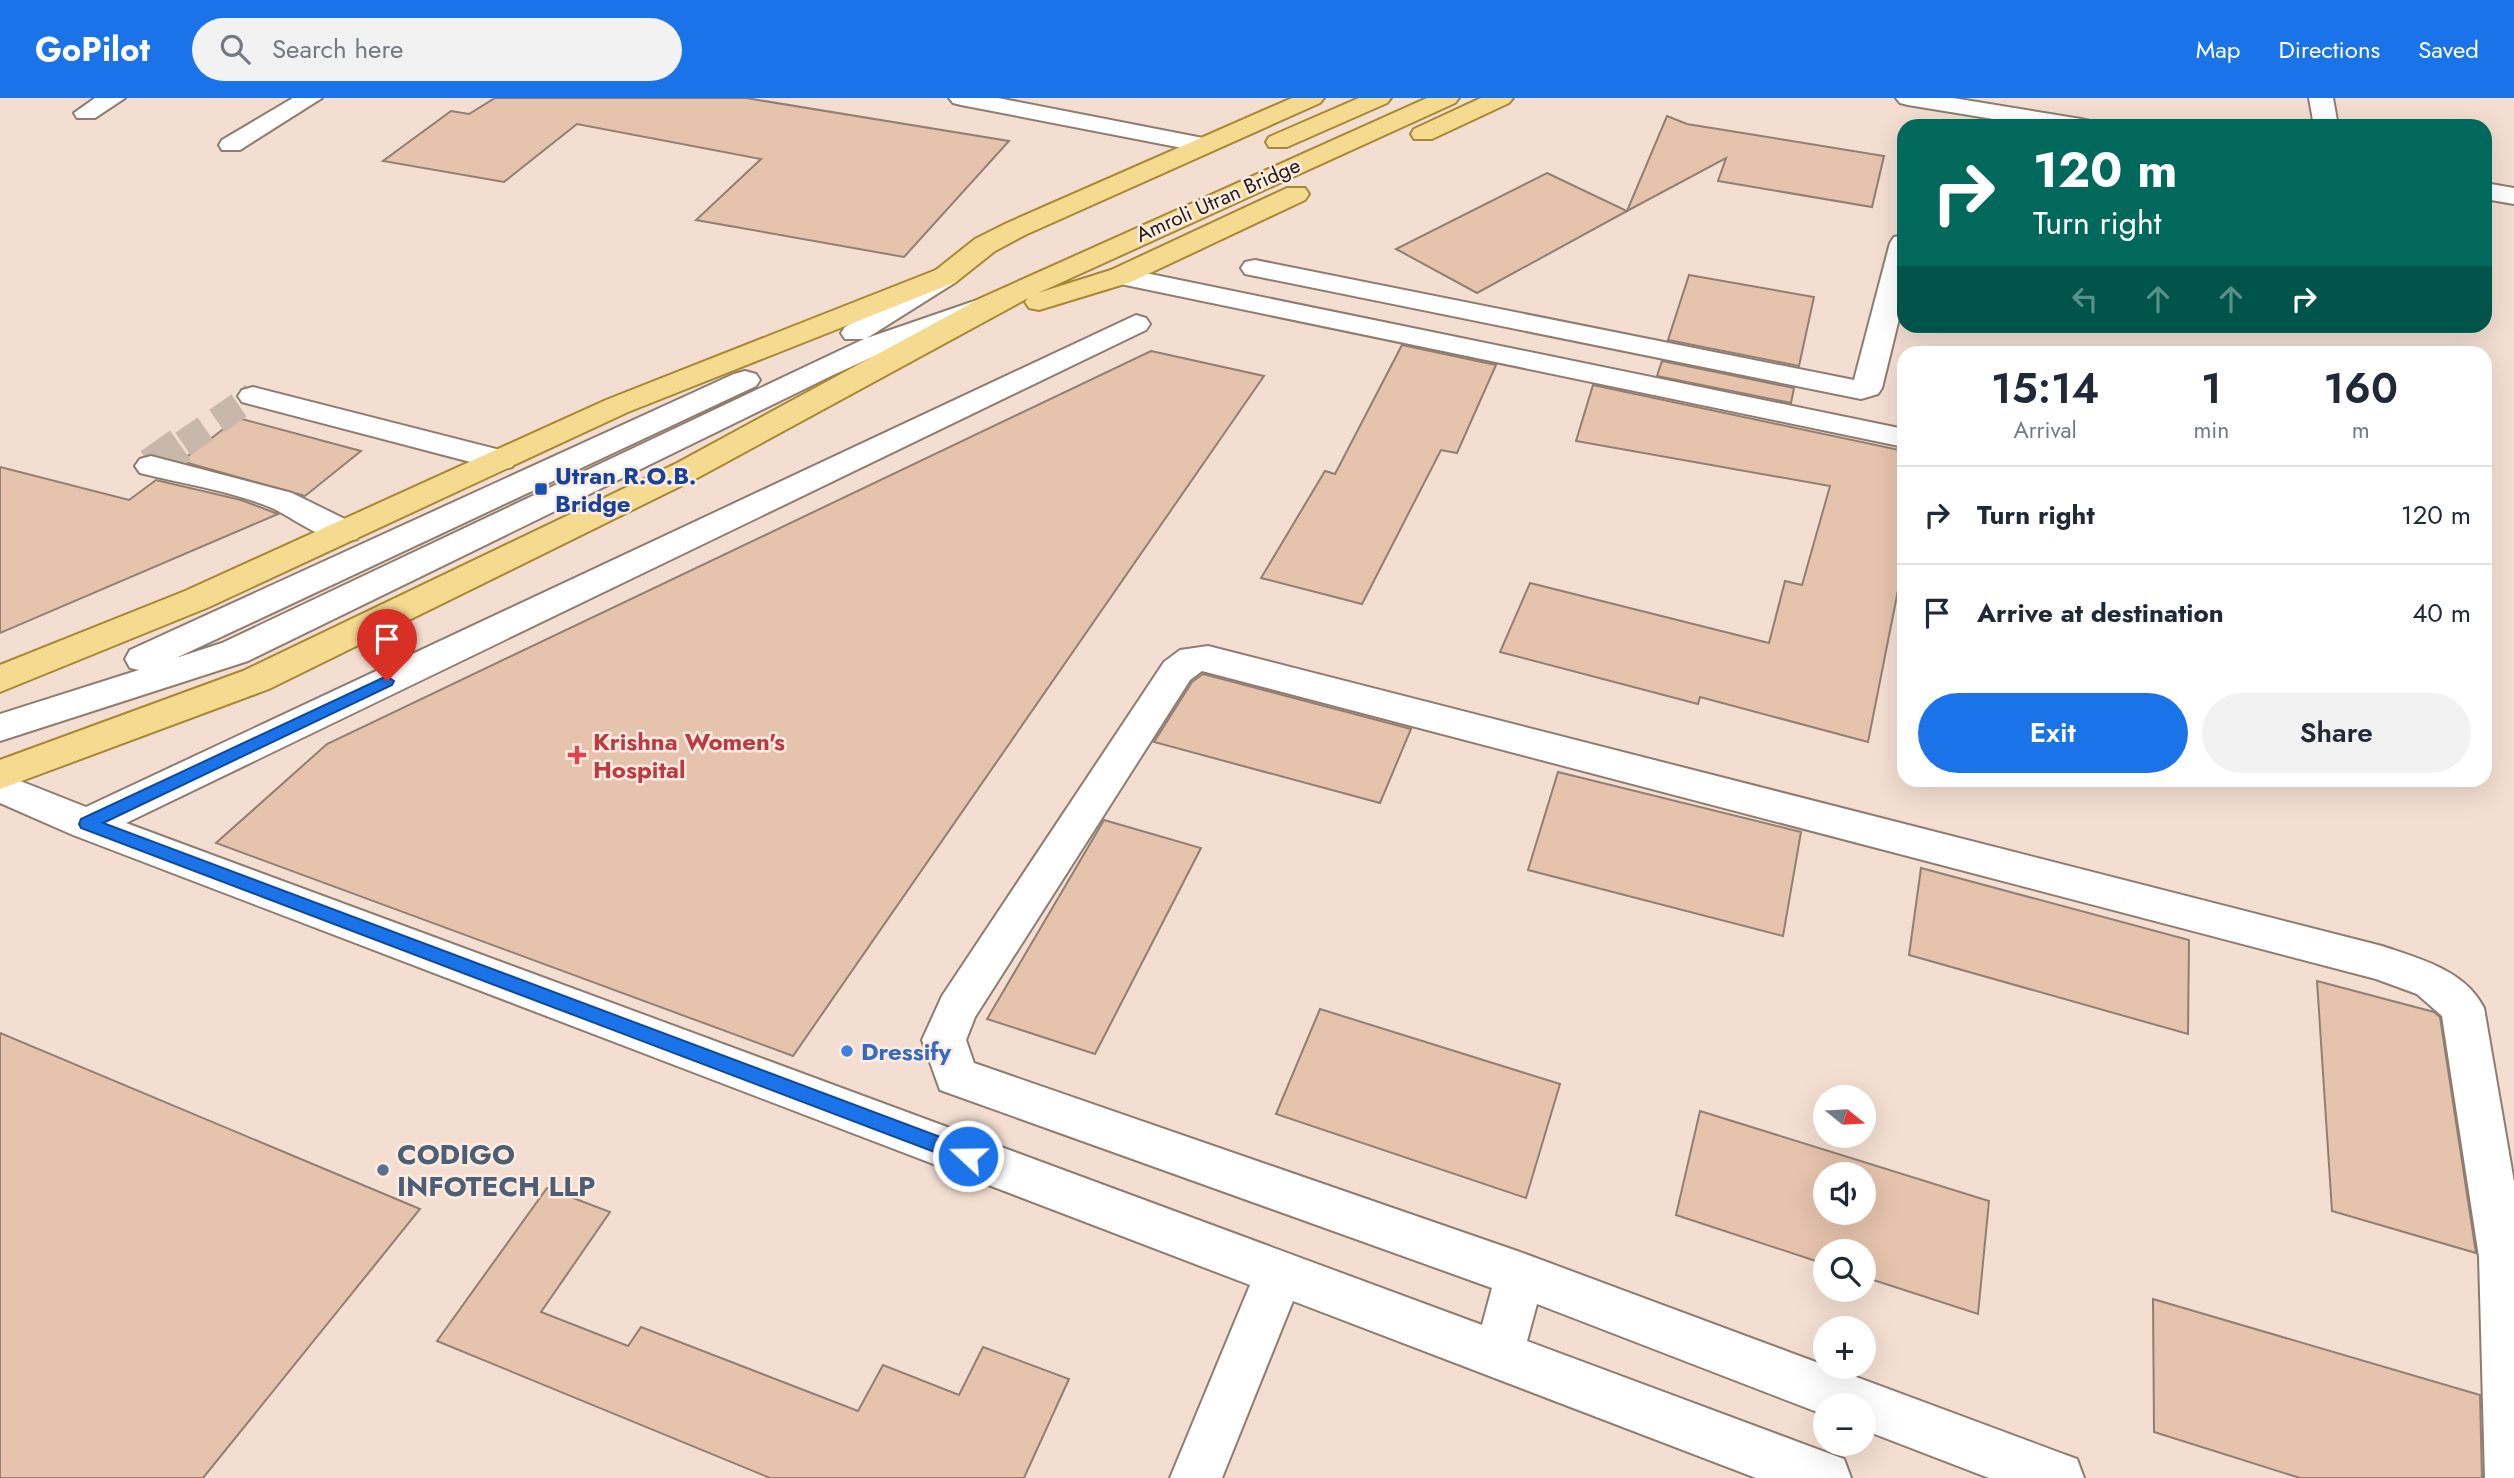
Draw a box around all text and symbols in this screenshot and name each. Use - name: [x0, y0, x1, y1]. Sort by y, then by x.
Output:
- search box: [192, 18, 682, 81]
- text: GoPilot: [35, 26, 150, 73]
- icon: search: [216, 30, 254, 68]
- text: Search here: [272, 30, 403, 68]
- text: Map: [2196, 32, 2241, 67]
- text: Directions: [2279, 32, 2380, 67]
- text: Saved: [2418, 32, 2479, 67]
- text: 120 m: [2033, 135, 2177, 205]
- icon: right: [1918, 147, 2009, 238]
- street label: Amroli Utran Bridge: [1131, 150, 1305, 250]
- text: Turn right: [2033, 200, 2162, 246]
- icon: left: [2066, 280, 2104, 318]
- icon: ahead: [2139, 280, 2177, 318]
- icon: ahead: [2212, 280, 2250, 318]
- icon: right: [2285, 280, 2323, 318]
- text: 15:14: [1991, 358, 2099, 419]
- text: 1: [2201, 358, 2222, 419]
- text: 160: [2323, 358, 2398, 419]
- text: Arrival: [2013, 413, 2077, 447]
- text: min: [2193, 413, 2229, 447]
- text: m: [2352, 413, 2370, 447]
- place label: Utran R.O.B. Bridge: [555, 458, 697, 521]
- marker: Utran R.O.B. Bridge: [533, 481, 549, 497]
- icon: right: [1918, 496, 1956, 534]
- text: Turn right: [1977, 496, 2095, 534]
- text: 120 m: [2401, 496, 2471, 534]
- icon: arrive: [1918, 594, 1956, 632]
- text: Arrive at destination: [1977, 594, 2224, 632]
- text: 40 m: [2412, 594, 2471, 632]
- pin: [357, 609, 417, 681]
- icon: arrive: [368, 620, 406, 658]
- button: Exit: [1918, 693, 2188, 773]
- button: Share: [2202, 693, 2471, 773]
- place label: Krishna Women's Hospital: [593, 724, 785, 787]
- marker: Krishna Women's Hospital: [567, 745, 587, 765]
- place label: Dressify: [861, 1034, 952, 1069]
- marker: Dressify: [839, 1043, 855, 1059]
- north arrow: [1813, 1085, 1876, 1148]
- map controls: [1813, 1085, 1876, 1456]
- position arrow: [931, 1119, 1005, 1193]
- place label: CODIGO INFOTECH LLP: [397, 1134, 595, 1207]
- marker: CODIGO INFOTECH LLP: [375, 1162, 391, 1178]
- button: sound: [1813, 1162, 1876, 1225]
- button: search: [1813, 1239, 1876, 1302]
- button: +: [1813, 1316, 1876, 1379]
- button: −: [1813, 1393, 1876, 1456]

